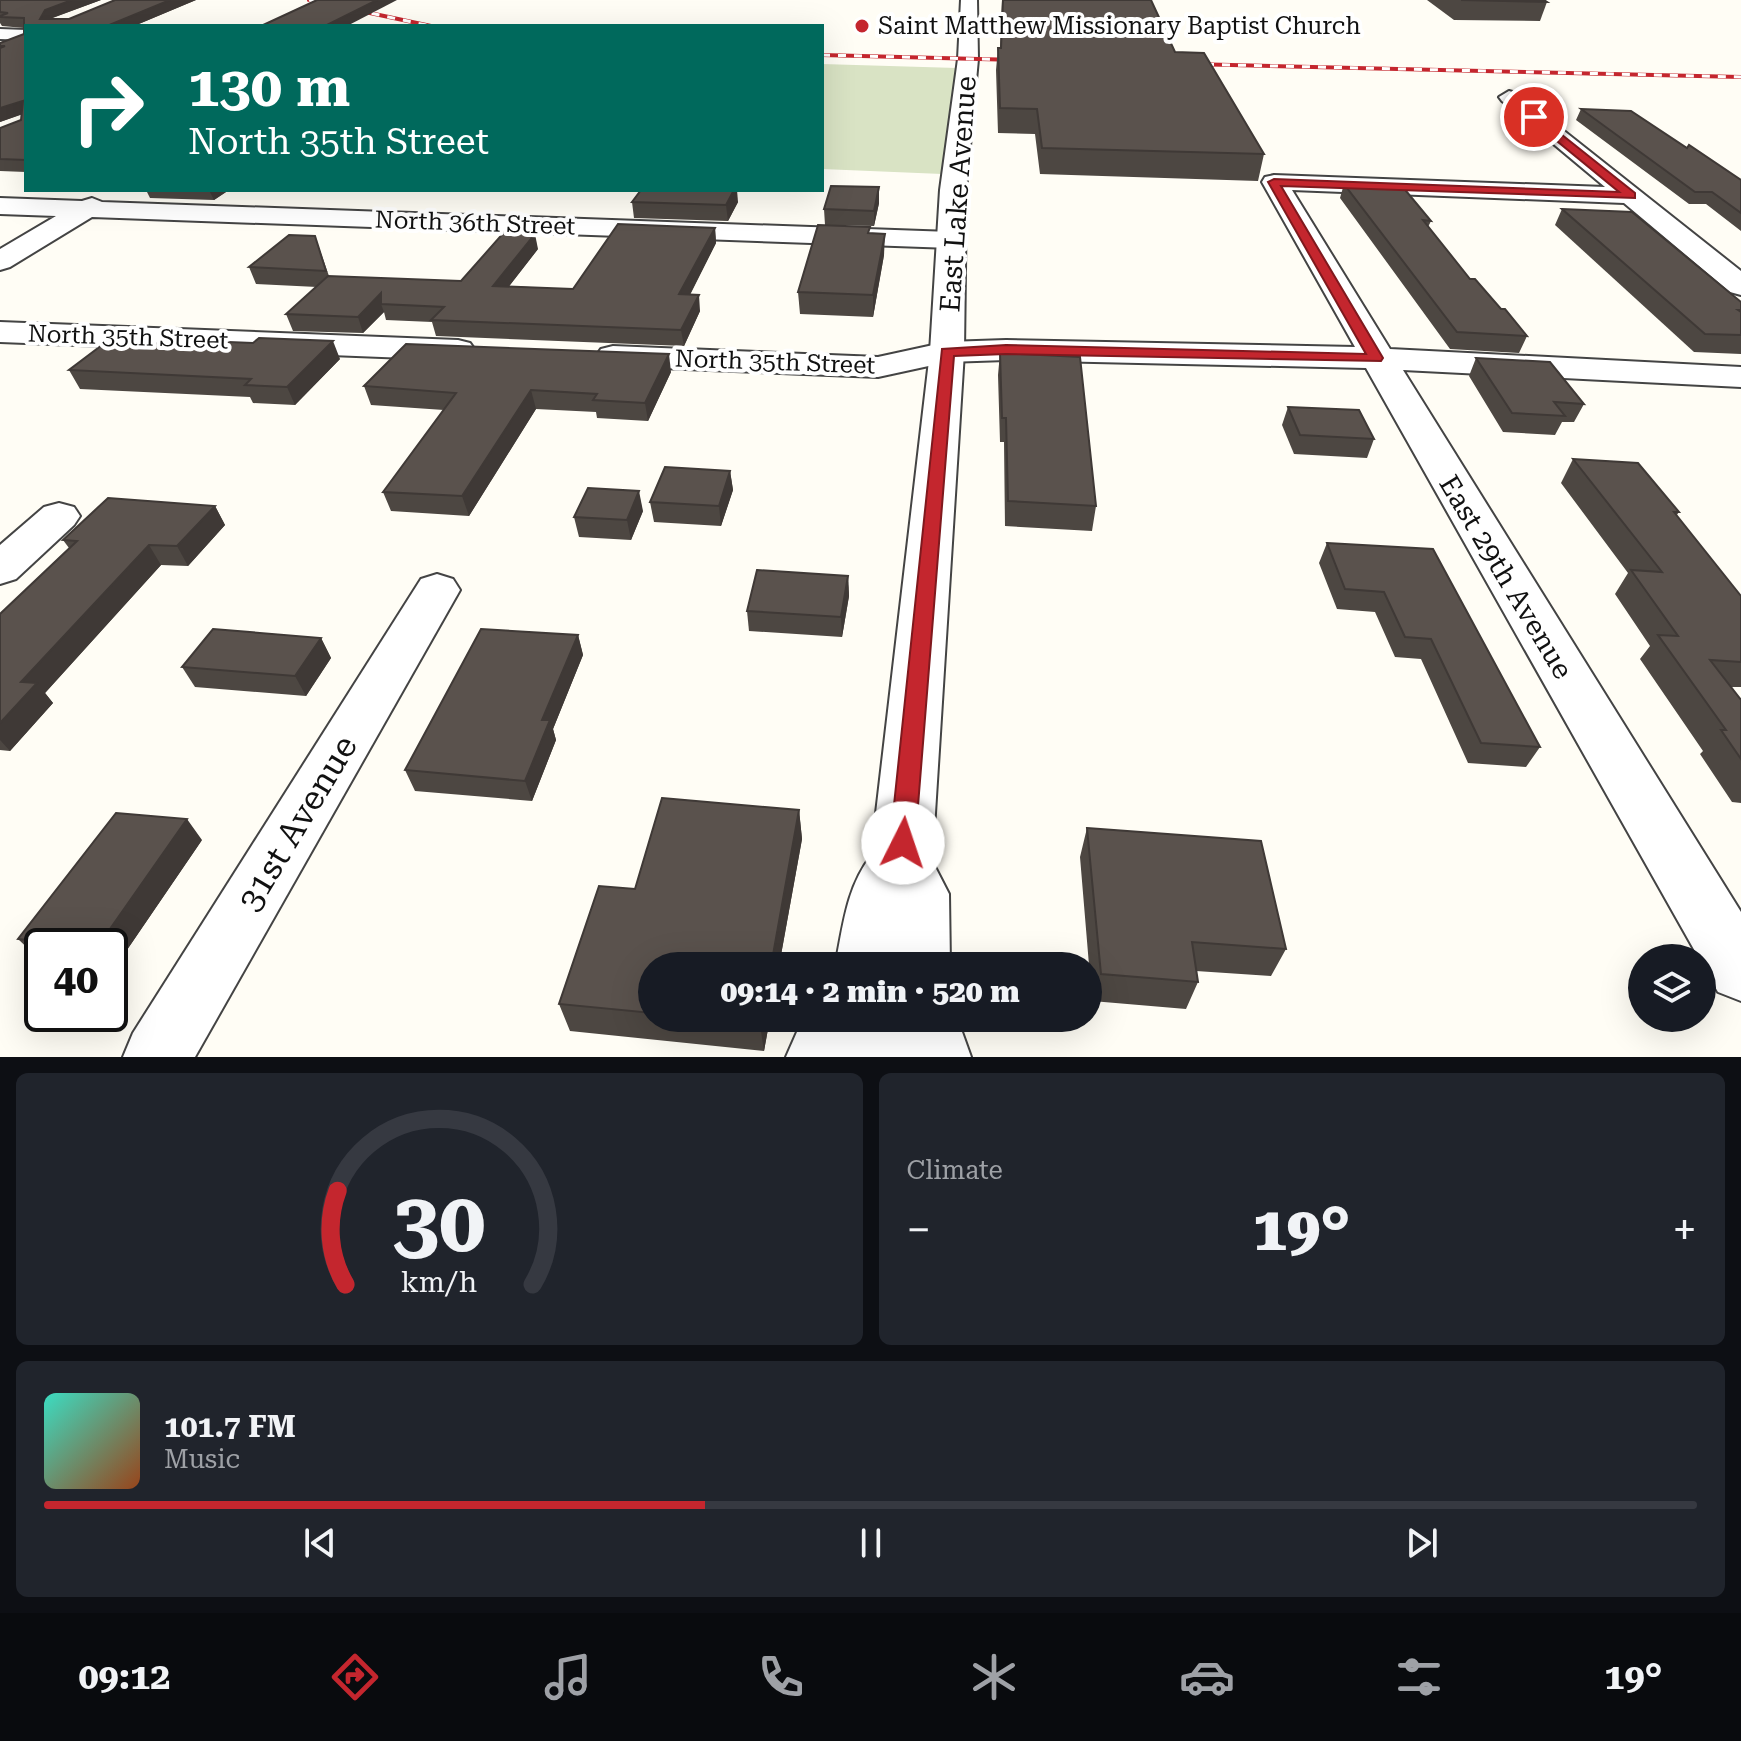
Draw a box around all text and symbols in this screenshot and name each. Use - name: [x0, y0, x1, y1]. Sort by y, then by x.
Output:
- place label: Saint Matthew Missionary Baptist Church: [878, 12, 1361, 40]
- marker: Saint Matthew Missionary Baptist Church: [853, 17, 871, 35]
- text: 130 m: [188, 54, 350, 120]
- icon: right: [56, 56, 160, 160]
- street label: East Lake Avenue: [933, 75, 983, 313]
- pin: [1500, 83, 1568, 151]
- icon: arrive: [1512, 95, 1556, 139]
- text: North 35th Street: [188, 121, 489, 163]
- street label: North 36th Street: [374, 206, 576, 240]
- street label: North 35th Street: [27, 320, 229, 354]
- street label: North 35th Street: [674, 345, 876, 379]
- street label: East 29th Avenue: [1432, 469, 1580, 685]
- street label: 31st Avenue: [229, 728, 365, 918]
- position arrow: [861, 801, 945, 885]
- speed limit sign: 40: [24, 928, 128, 1032]
- map controls: [1628, 944, 1716, 1032]
- button: layers: [1628, 944, 1716, 1032]
- text: 09:14 · 2 min · 520 m: [720, 974, 1020, 1009]
- text: Climate: [907, 1155, 1003, 1185]
- text: 30: [393, 1174, 486, 1271]
- text: 19°: [1253, 1194, 1350, 1265]
- text: −: [907, 1204, 931, 1256]
- text: +: [1672, 1204, 1697, 1256]
- text: km/h: [401, 1265, 478, 1299]
- text: 101.7 FM: [164, 1409, 296, 1444]
- text: Music: [164, 1444, 240, 1474]
- icon: previous: [298, 1521, 342, 1565]
- icon: pause: [849, 1521, 893, 1565]
- icon: next: [1400, 1521, 1444, 1565]
- icon: directions: [327, 1649, 383, 1705]
- icon: music: [540, 1649, 596, 1705]
- icon: phone: [753, 1649, 809, 1705]
- icon: climate: [966, 1649, 1022, 1705]
- icon: car: [1179, 1649, 1235, 1705]
- icon: filters: [1391, 1649, 1447, 1705]
- text: 09:12: [78, 1656, 170, 1698]
- text: 19°: [1604, 1656, 1663, 1698]

